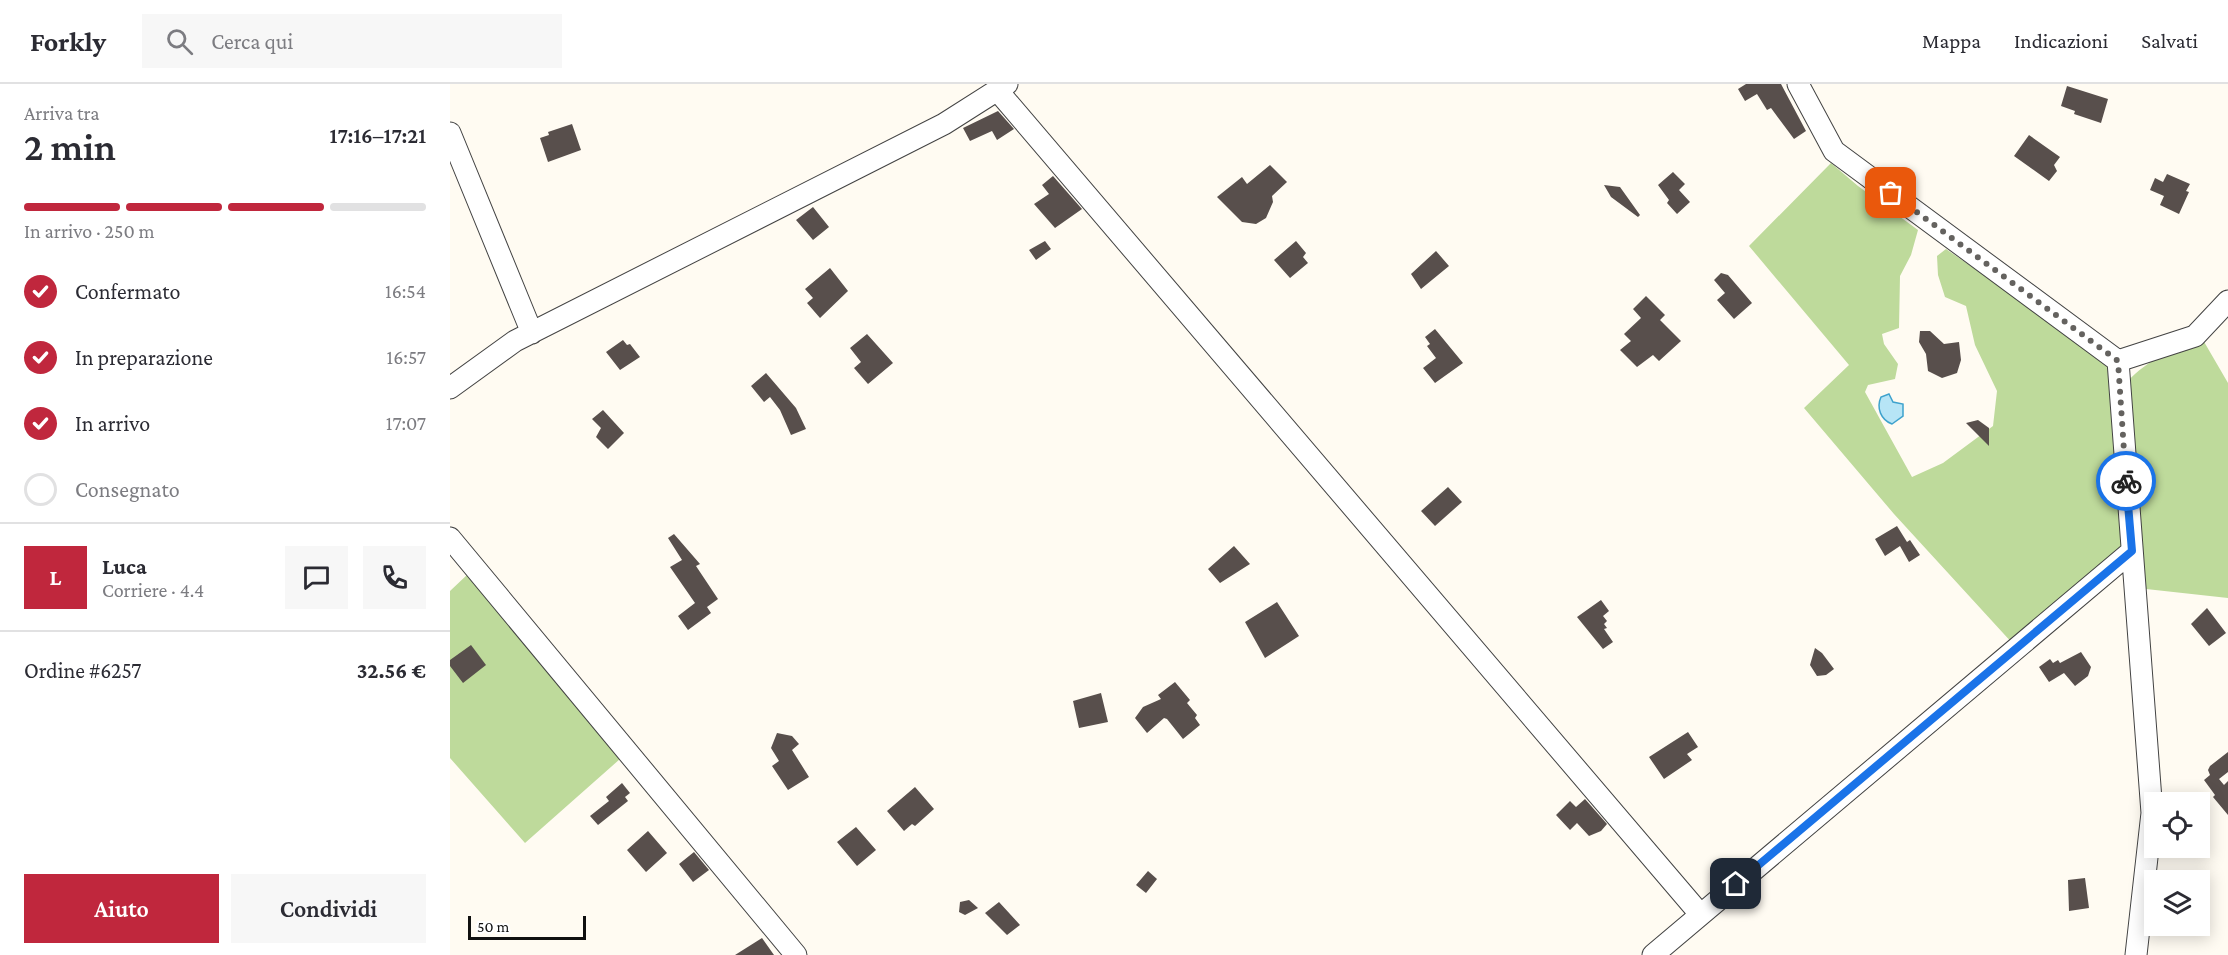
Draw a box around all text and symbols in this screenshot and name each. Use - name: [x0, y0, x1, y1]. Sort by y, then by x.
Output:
- search box: [142, 14, 562, 68]
- icon: search: [163, 25, 196, 58]
- text: Forkly: [30, 26, 106, 57]
- text: Cerca qui: [211, 29, 293, 54]
- text: Mappa: [1922, 29, 1981, 53]
- text: Indicazioni: [2014, 29, 2108, 53]
- text: Salvati: [2141, 29, 2198, 53]
- text: Arriva tra: [24, 102, 100, 124]
- text: 17:16–17:21: [330, 123, 426, 148]
- text: 2 min: [24, 125, 116, 168]
- pin: [1865, 167, 1916, 218]
- icon: bag: [1874, 176, 1907, 209]
- text: In arrivo · 250 m: [24, 220, 155, 242]
- icon: check: [24, 275, 57, 308]
- text: Confermato: [75, 279, 180, 304]
- text: 16:54: [385, 280, 426, 302]
- icon: check: [24, 341, 57, 374]
- text: In preparazione: [75, 345, 213, 370]
- text: 16:57: [387, 346, 426, 368]
- icon: check: [24, 407, 57, 440]
- text: In arrivo: [75, 411, 150, 436]
- text: 17:07: [386, 412, 426, 434]
- courier: [2096, 451, 2156, 511]
- icon: bike: [2110, 465, 2143, 498]
- text: Consegnato: [75, 477, 180, 502]
- button: chat: [285, 546, 348, 609]
- button: phone: [363, 546, 426, 609]
- text: Luca: [102, 554, 147, 579]
- text: L: [50, 565, 61, 590]
- text: Corriere · 4.4: [102, 579, 204, 601]
- text: Ordine #6257: [24, 658, 141, 683]
- text: 32.56 €: [357, 658, 426, 683]
- map controls: [2144, 792, 2210, 936]
- button: locate: [2144, 792, 2210, 858]
- pin: [1710, 858, 1761, 909]
- icon: home: [1719, 867, 1752, 900]
- button: layers: [2144, 870, 2210, 936]
- button: Aiuto: [24, 874, 219, 943]
- button: Condividi: [231, 874, 426, 943]
- scale bar: [468, 913, 586, 940]
- text: 50 m: [477, 918, 509, 935]

